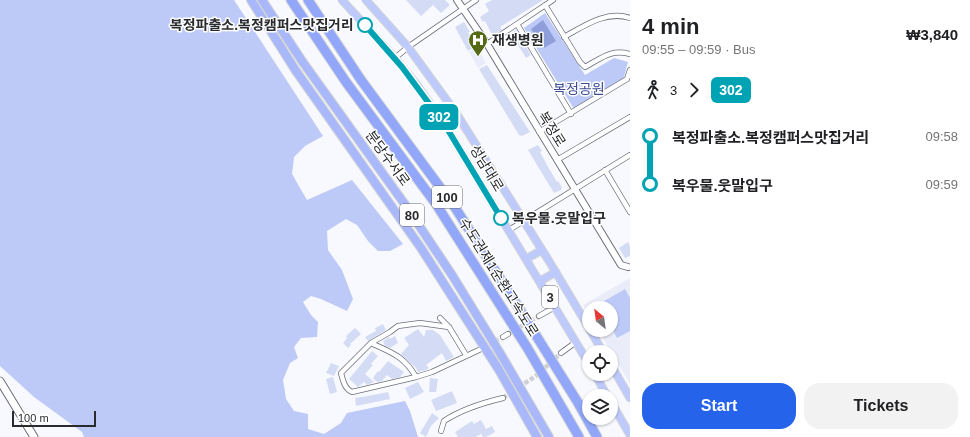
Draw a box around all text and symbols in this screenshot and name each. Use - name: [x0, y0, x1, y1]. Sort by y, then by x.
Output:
- text: 4 min: [642, 14, 699, 39]
- place label: 복정파출소.복정캠퍼스맛집거리: [170, 17, 354, 33]
- marker: 복정파출소.복정캠퍼스맛집거리: [357, 17, 373, 33]
- text: ₩3,840: [906, 26, 958, 43]
- hospital icon: 재생병원: [467, 29, 489, 57]
- place label: 재생병원: [492, 32, 544, 48]
- text: 09:55 – 09:59 · Bus: [642, 42, 755, 57]
- icon: walk: [642, 79, 664, 101]
- icon: forward: [683, 79, 705, 101]
- park label: 복정공원: [553, 81, 605, 97]
- text: 302: [719, 82, 743, 98]
- text: 3: [670, 83, 677, 98]
- line badge: 302: [416, 104, 462, 130]
- street label: 복정로: [535, 108, 569, 150]
- text: 302: [427, 109, 451, 125]
- street label: 분당수서로: [363, 127, 413, 189]
- text: 복정파출소.복정캠퍼스맛집거리: [672, 129, 869, 146]
- text: 09:58: [925, 129, 958, 144]
- street label: 성남대로: [467, 142, 507, 194]
- text: 복우물.웃말입구: [672, 177, 773, 194]
- text: 09:59: [925, 177, 958, 192]
- road number: 100: [432, 186, 462, 208]
- road number: 80: [400, 204, 424, 226]
- marker: 복우물.웃말입구: [493, 210, 509, 226]
- place label: 복우물.웃말입구: [512, 210, 606, 226]
- street label: 수도권제1순환고속도로: [456, 215, 542, 339]
- road number: 3: [542, 286, 558, 308]
- north arrow: [582, 301, 618, 337]
- map controls: [582, 301, 618, 425]
- button: locate: [582, 345, 618, 381]
- button: Start: [642, 383, 796, 429]
- button: Tickets: [804, 383, 958, 429]
- button: layers: [582, 389, 618, 425]
- scale bar: [12, 409, 96, 428]
- text: 100 m: [18, 412, 49, 424]

